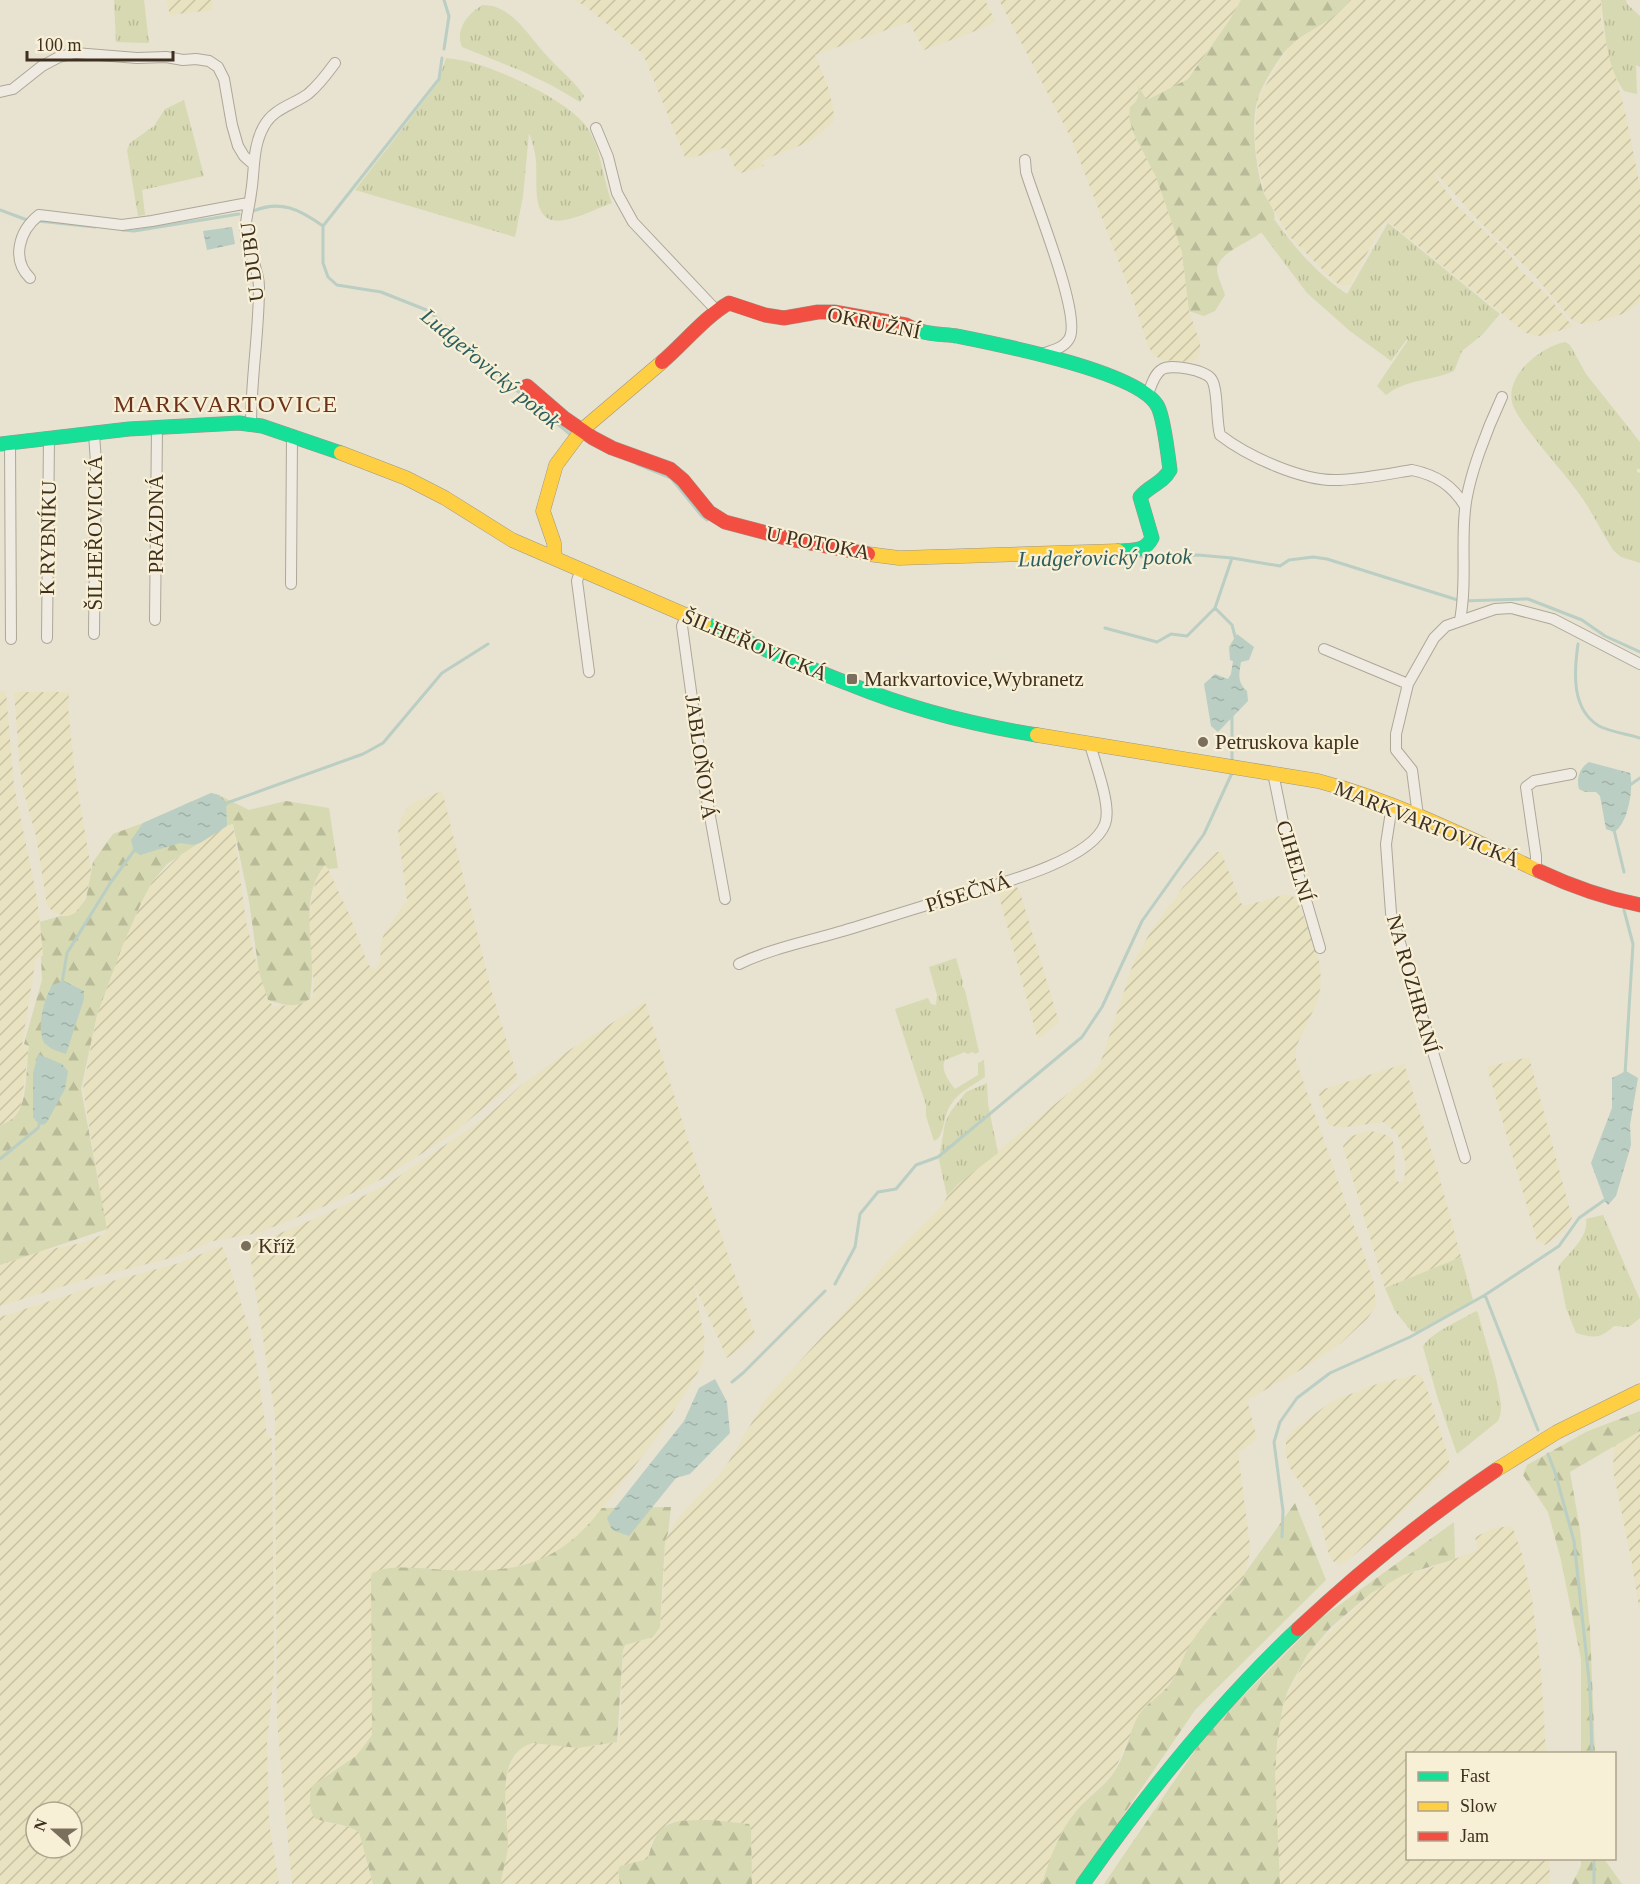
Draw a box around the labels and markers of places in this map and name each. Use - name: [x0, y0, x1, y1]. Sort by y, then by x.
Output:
- place label: Markvartovice,Wybranetz: [864, 667, 1084, 691]
- marker: Markvartovice,Wybranetz: [845, 672, 859, 686]
- place label: Petruskova kaple: [1215, 730, 1359, 754]
- marker: Petruskova kaple: [1196, 735, 1210, 749]
- place label: Kříž: [258, 1234, 295, 1258]
- marker: Kříž: [239, 1239, 253, 1253]

